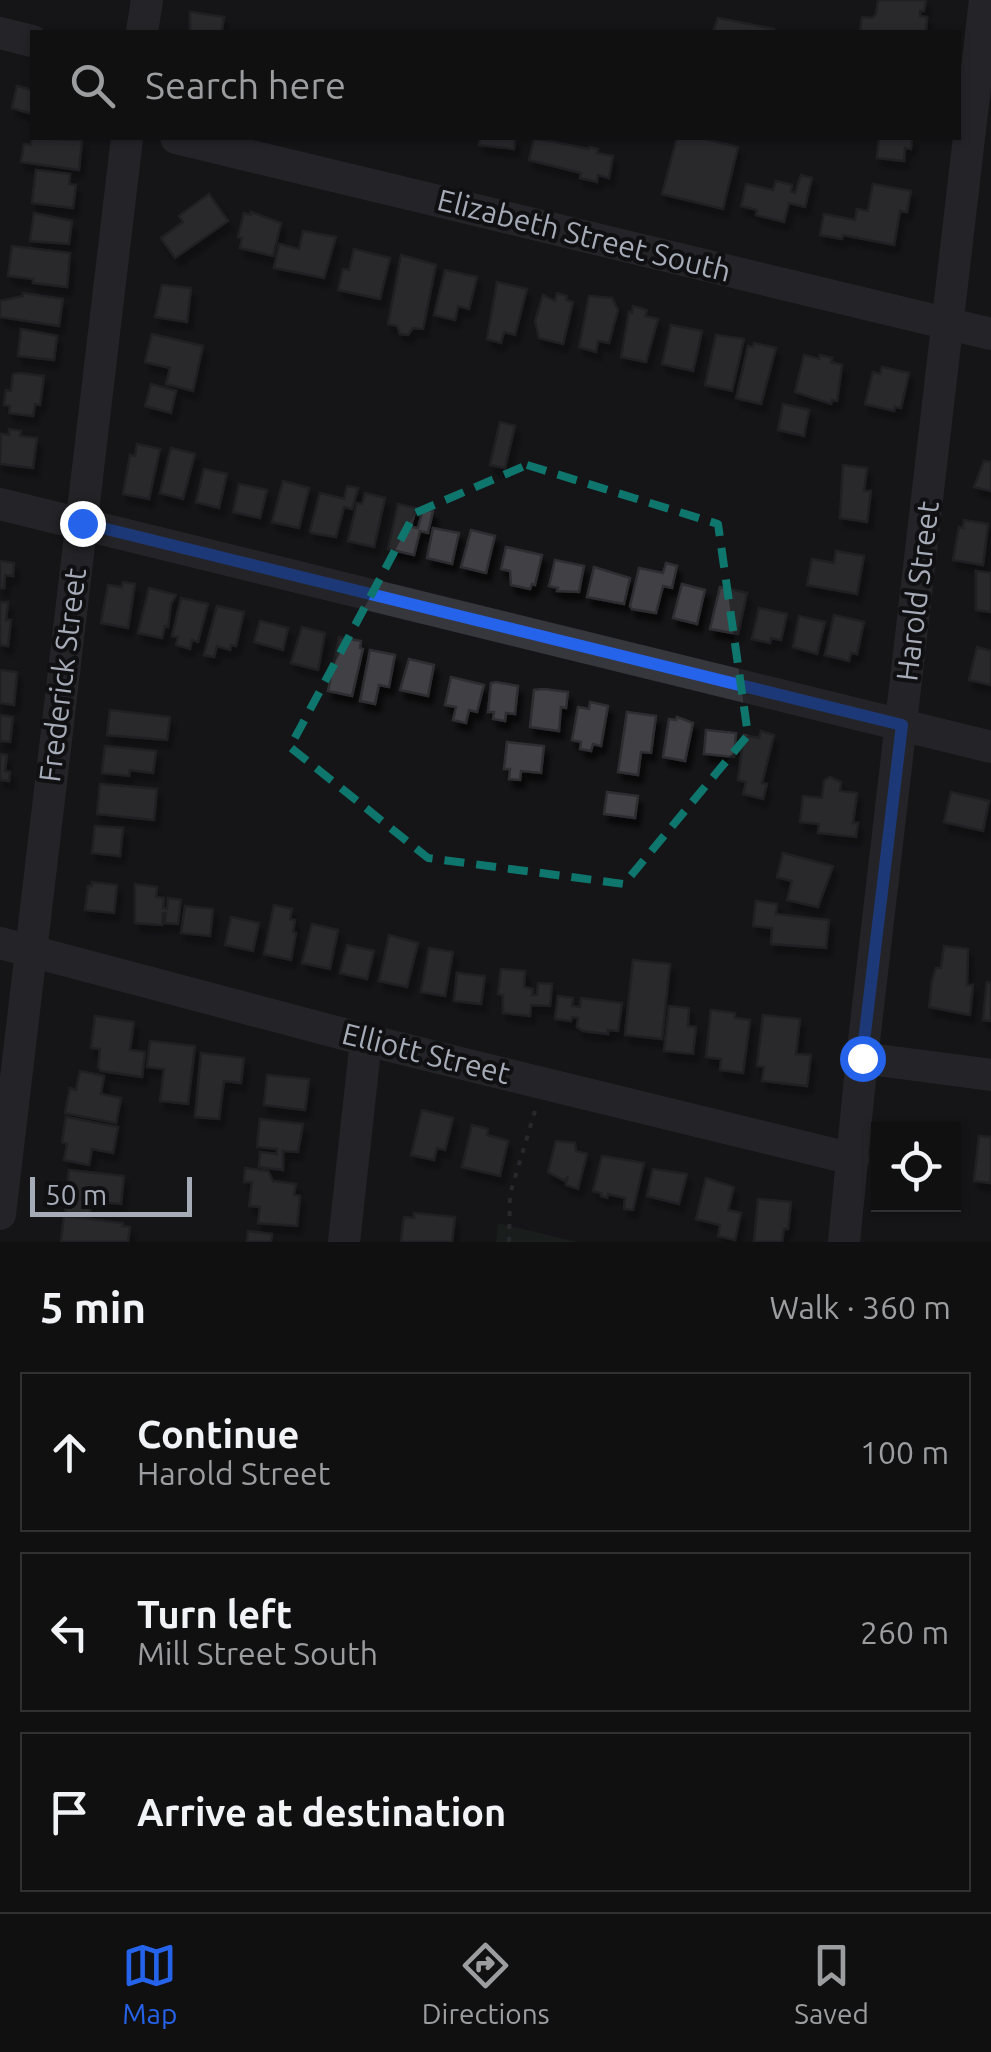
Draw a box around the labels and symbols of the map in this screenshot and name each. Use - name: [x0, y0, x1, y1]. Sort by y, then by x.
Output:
- street label: Elizabeth Street South: [434, 182, 734, 288]
- street label: Harold Street: [889, 499, 945, 683]
- route end: [60, 501, 106, 547]
- street label: Frederick Street: [32, 566, 92, 784]
- street label: Elliott Street: [339, 1016, 514, 1090]
- route start: [840, 1036, 886, 1082]
- scale bar: [30, 1172, 192, 1216]

